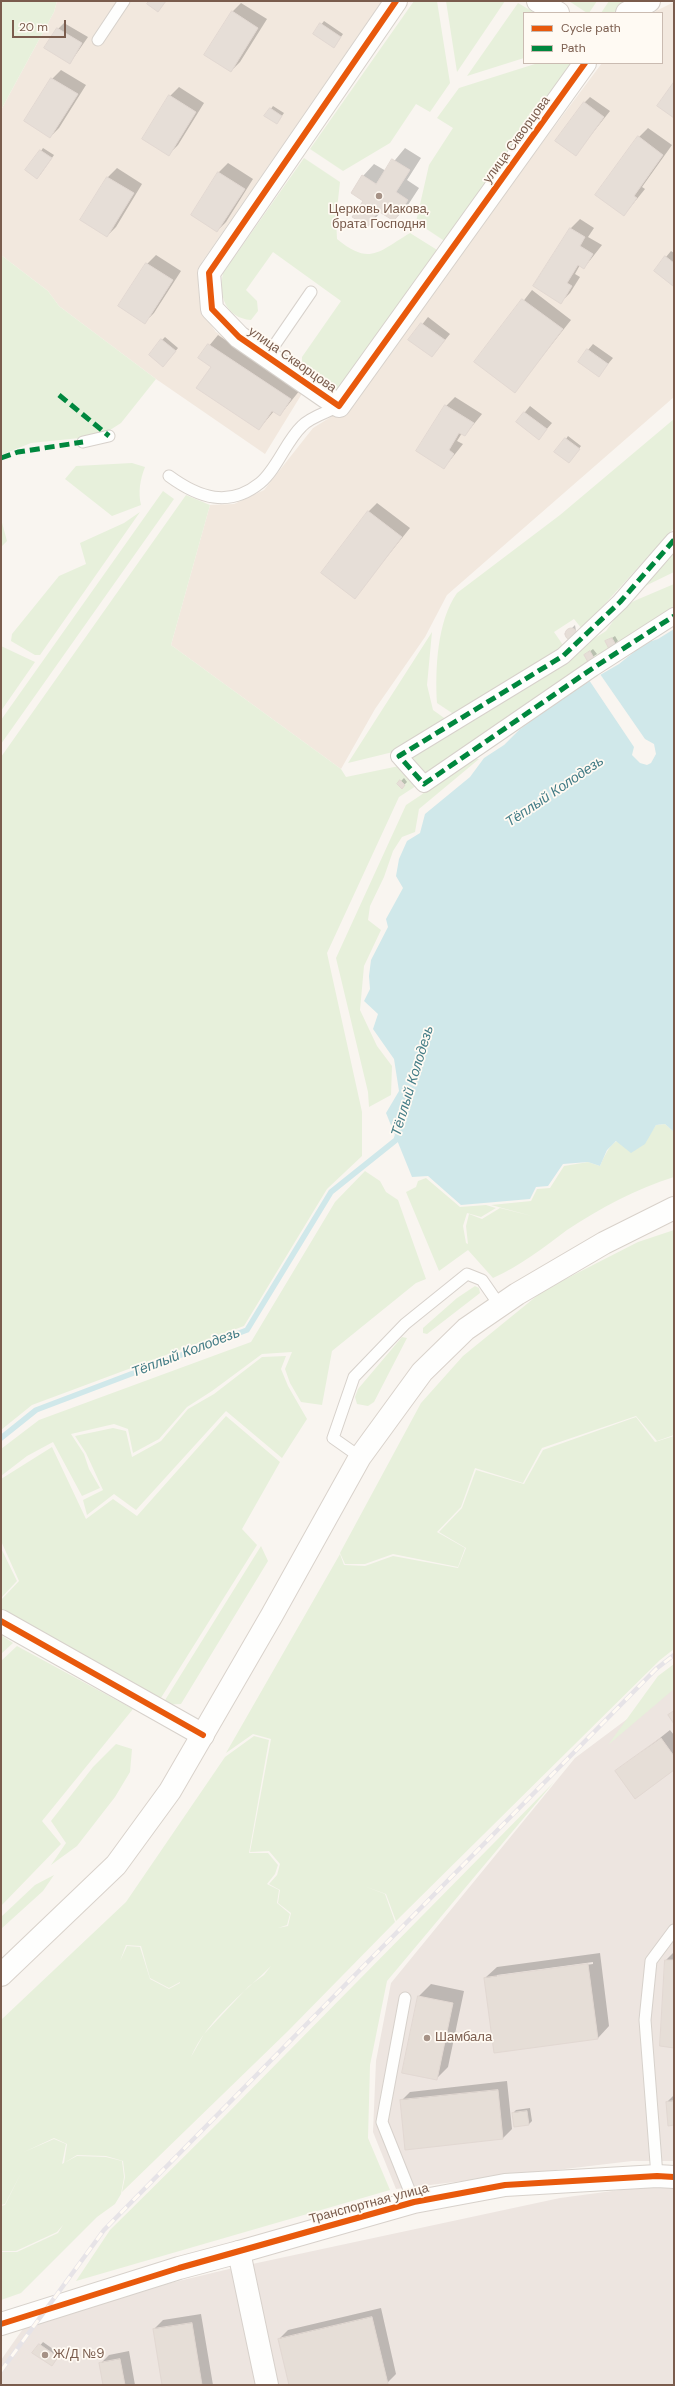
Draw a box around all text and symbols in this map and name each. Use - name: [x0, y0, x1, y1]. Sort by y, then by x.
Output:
- scale bar: [14, 12, 68, 38]
- legend: [523, 12, 663, 64]
- text: 20 m: [19, 19, 48, 35]
- text: Cycle path: [561, 20, 621, 36]
- text: Path: [561, 40, 586, 56]
- street label: улица Скворцова: [480, 93, 554, 187]
- marker: Церковь Иакова, брата Господня: [374, 191, 384, 201]
- place label: Церковь Иакова, брата Господня: [329, 202, 429, 233]
- street label: улица Скворцова: [245, 324, 339, 396]
- water label: Тёплый Колодезь: [503, 753, 607, 831]
- water label: Тёплый Колодезь: [388, 1024, 438, 1138]
- water label: Тёплый Колодезь: [129, 1325, 243, 1381]
- place label: Шамбала: [435, 2030, 492, 2046]
- marker: Шамбала: [422, 2033, 432, 2043]
- street label: Транспортная улица: [307, 2181, 431, 2227]
- place label: Ж/Д №9: [53, 2347, 104, 2363]
- marker: Ж/Д №9: [40, 2350, 50, 2360]

